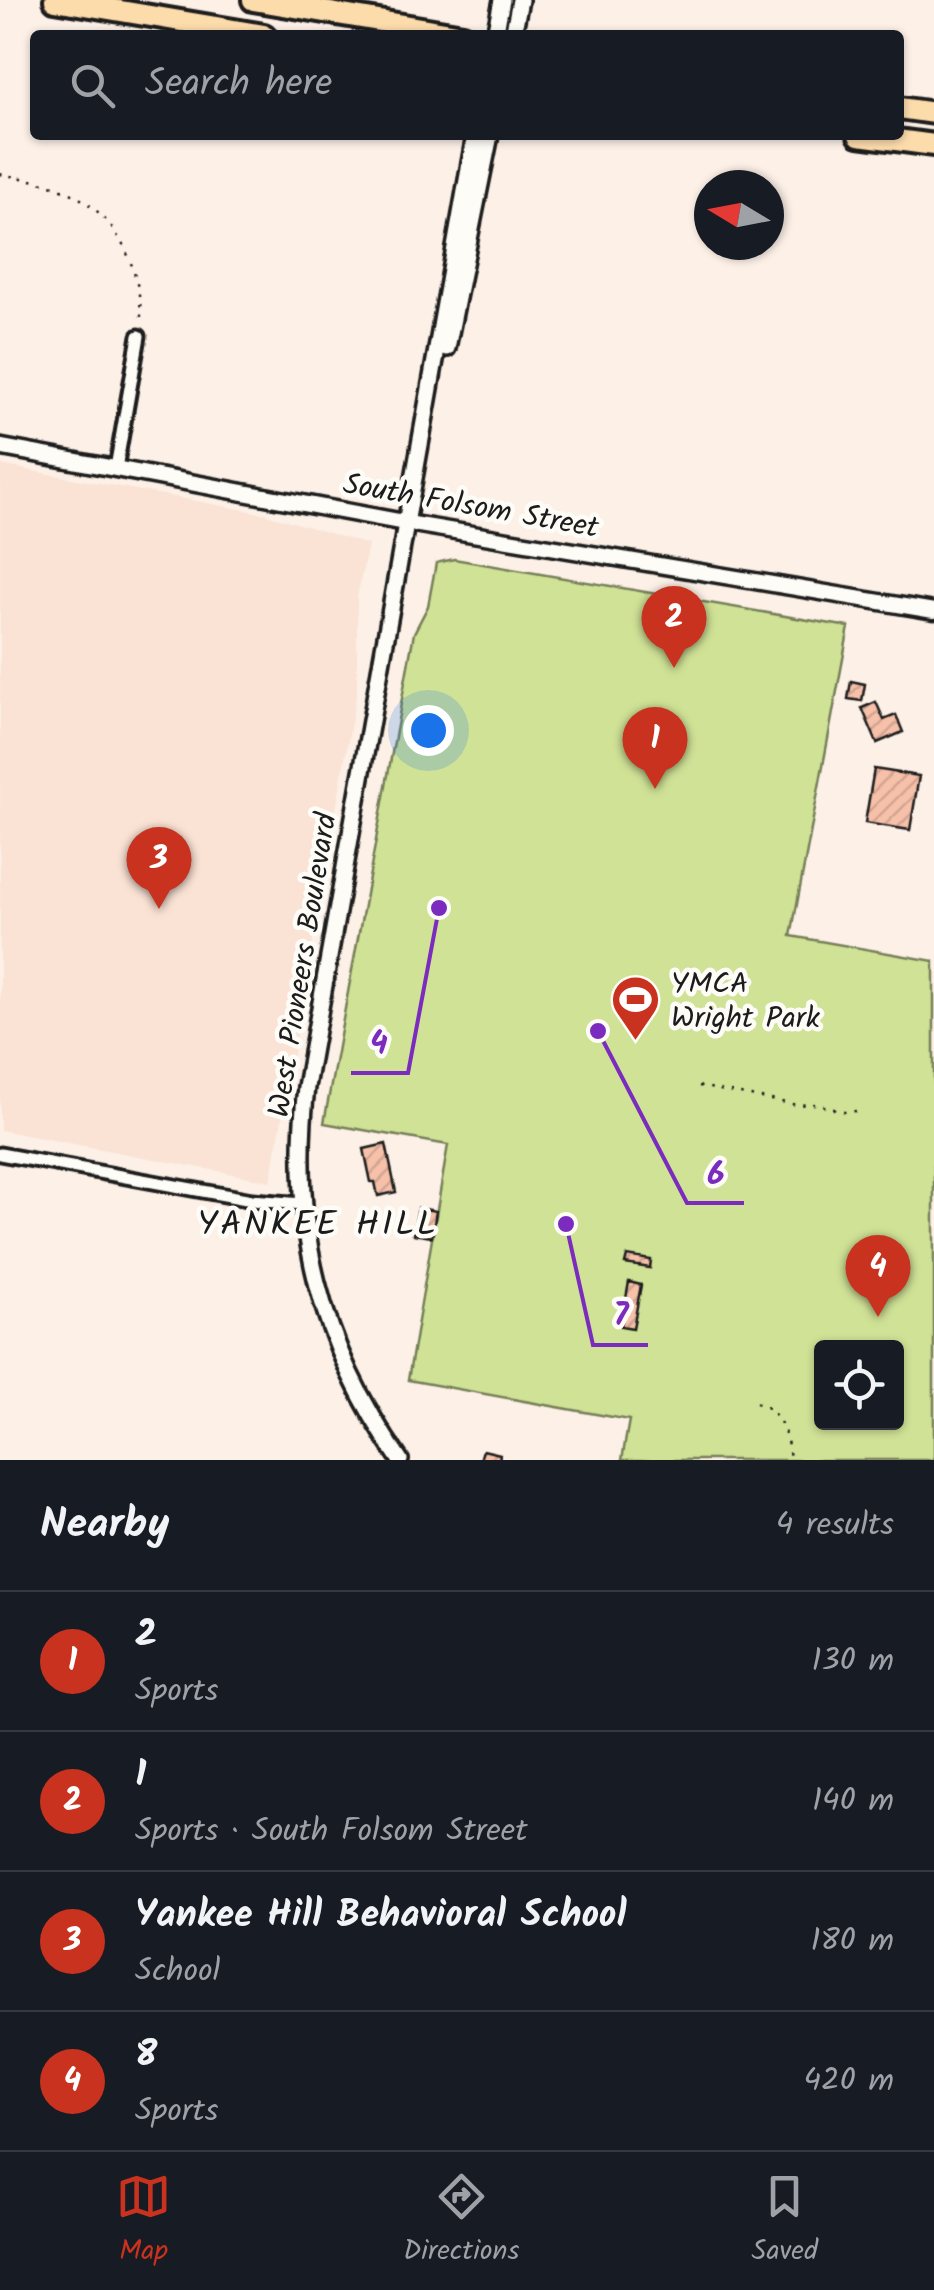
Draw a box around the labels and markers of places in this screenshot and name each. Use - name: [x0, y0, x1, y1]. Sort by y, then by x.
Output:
- pin: 2: [642, 586, 706, 668]
- pin: 1: [622, 706, 688, 789]
- pin: 3: [126, 826, 192, 909]
- place label: YMCA Wright Park: [671, 961, 821, 1043]
- sports icon: YMCA Wright Park: [610, 974, 662, 1042]
- callout: 4: [351, 1011, 408, 1073]
- callout: 6: [687, 1141, 744, 1203]
- pin: 4: [846, 1234, 910, 1317]
- callout: 7: [593, 1283, 648, 1345]

